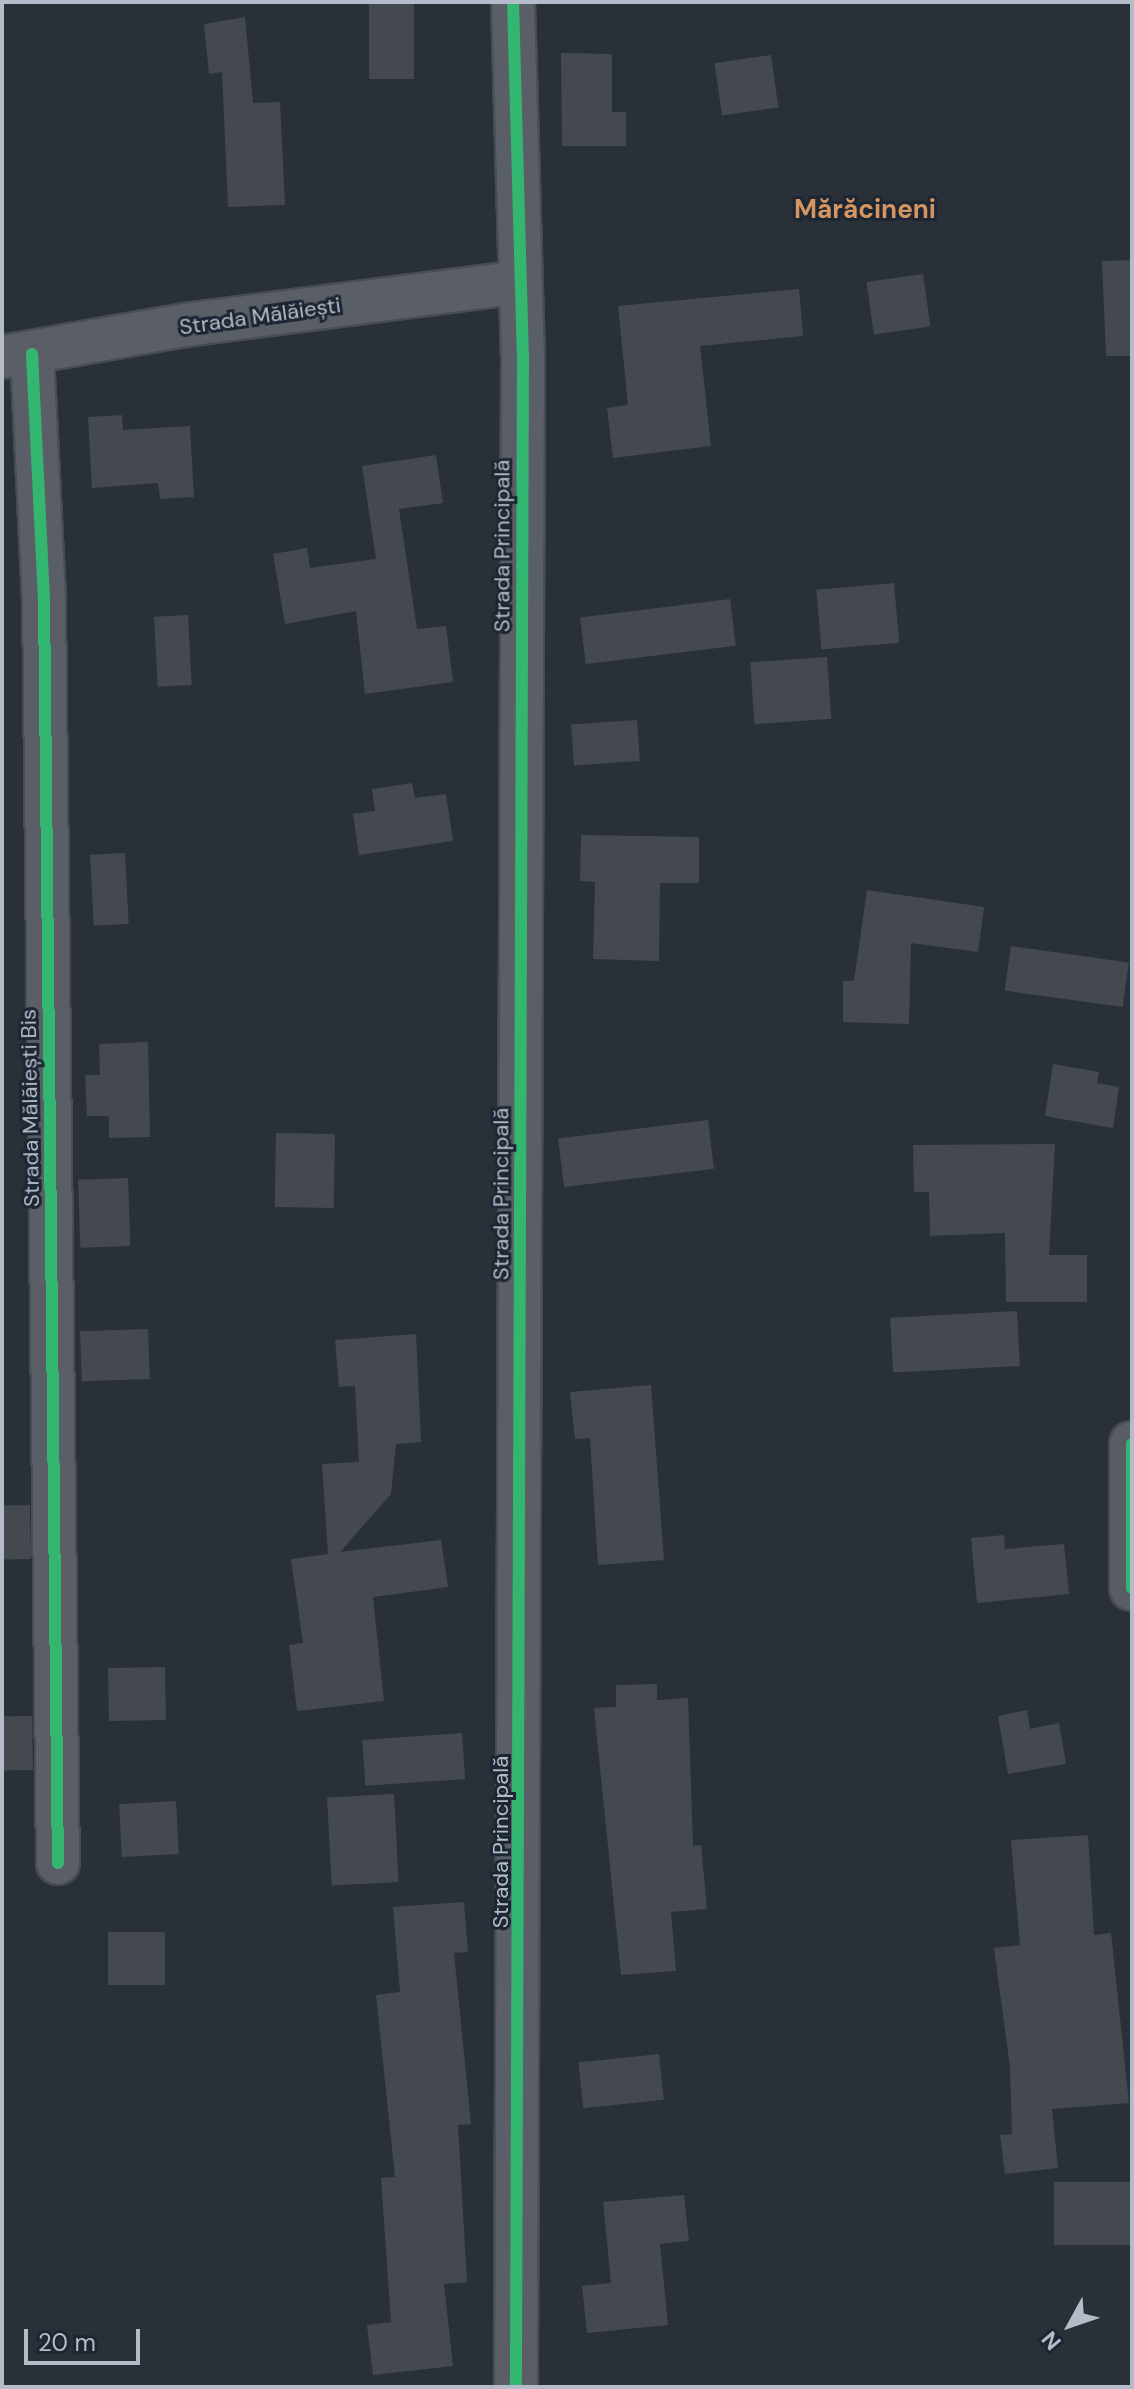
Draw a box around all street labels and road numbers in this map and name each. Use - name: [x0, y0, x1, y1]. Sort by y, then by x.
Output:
- street label: Strada Mălăiești: [178, 292, 342, 340]
- street label: Strada Principală: [489, 460, 515, 632]
- street label: Strada Mălăiești Bis: [15, 1009, 45, 1207]
- street label: Strada Principală: [488, 1108, 514, 1280]
- street label: Strada Principală: [488, 1756, 514, 1928]

